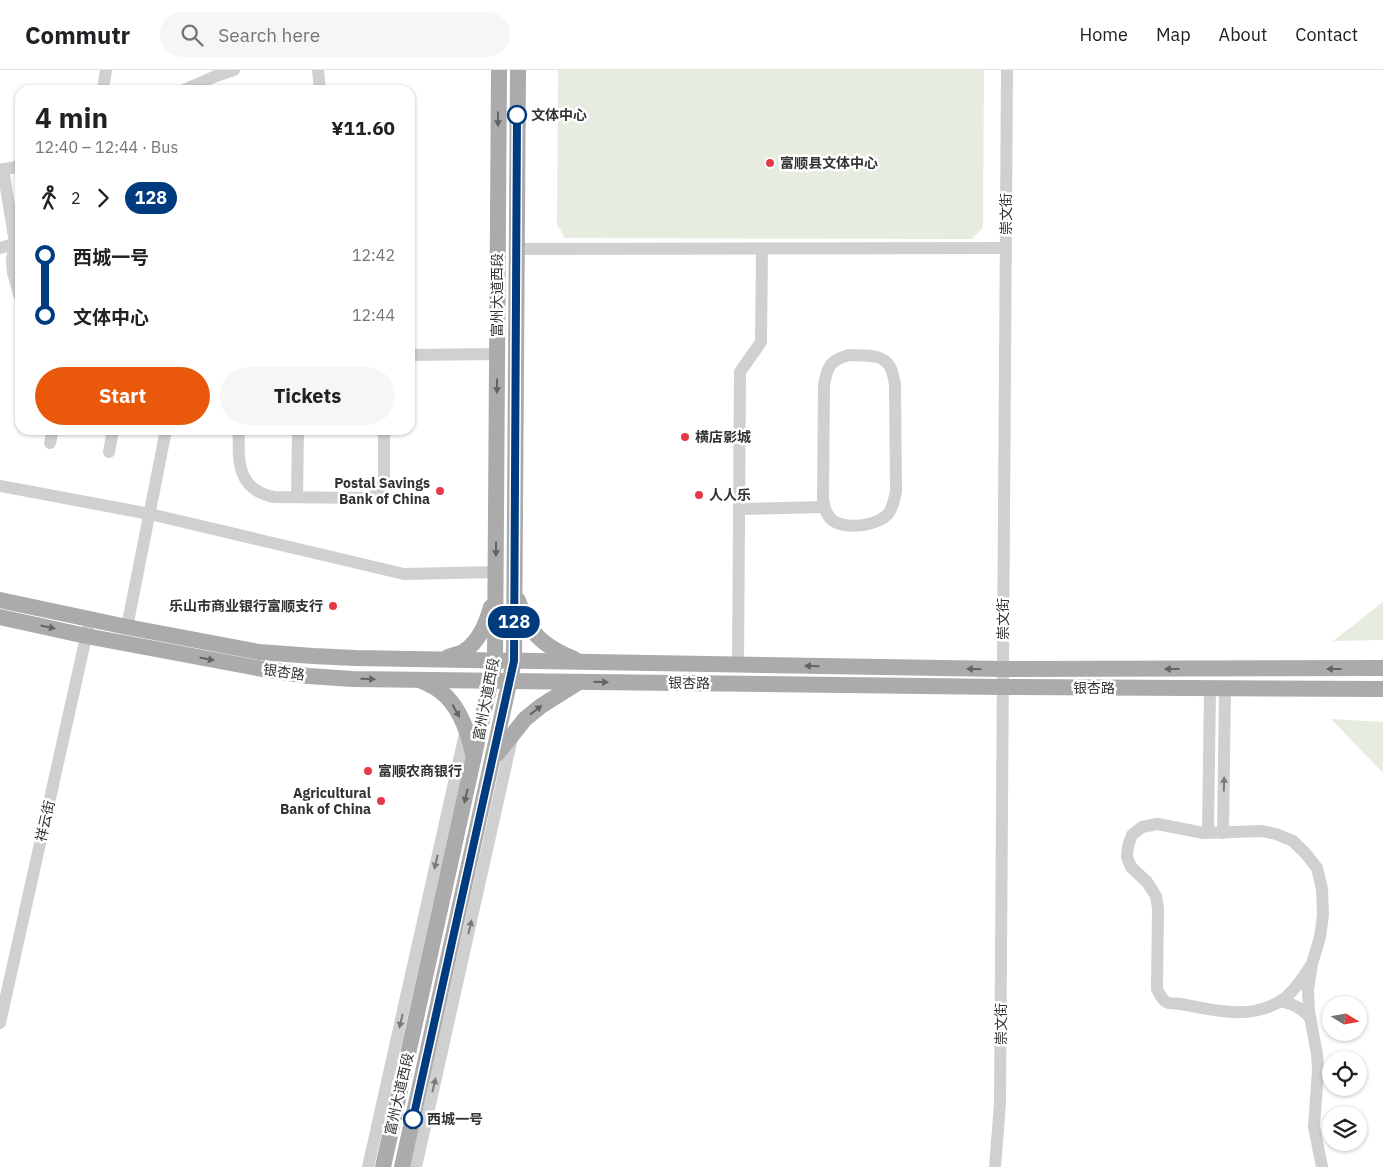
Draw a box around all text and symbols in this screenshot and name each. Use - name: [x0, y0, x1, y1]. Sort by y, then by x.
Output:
- search box: [160, 12, 510, 57]
- text: Commutr: [25, 19, 130, 51]
- icon: search: [178, 21, 206, 49]
- text: Search here: [218, 23, 320, 47]
- text: Home: [1080, 23, 1128, 46]
- text: Map: [1156, 23, 1191, 46]
- text: About: [1219, 23, 1267, 46]
- text: Contact: [1295, 23, 1358, 46]
- text: 4 min: [35, 99, 108, 136]
- marker: 文体中心: [507, 105, 527, 125]
- place label: 文体中心: [531, 106, 587, 124]
- one-way arrow: [494, 111, 502, 127]
- text: ¥11.60: [331, 116, 395, 140]
- text: 12:40 – 12:44 · Bus: [35, 137, 178, 157]
- place label: 富顺县文体中心: [780, 154, 878, 172]
- marker: 富顺县文体中心: [764, 157, 776, 169]
- icon: walk: [35, 184, 63, 212]
- icon: forward: [89, 184, 117, 212]
- text: 128: [135, 186, 167, 209]
- text: 2: [71, 188, 81, 208]
- street label: 崇文街: [997, 193, 1015, 235]
- text: 西城一号: [73, 245, 149, 269]
- text: 12:42: [352, 245, 395, 265]
- street label: 富州大道西段: [488, 253, 506, 337]
- text: 文体中心: [73, 305, 149, 329]
- text: 12:44: [352, 305, 395, 325]
- button: Start: [35, 367, 210, 425]
- button: Tickets: [220, 367, 395, 425]
- one-way arrow: [493, 378, 501, 394]
- place label: 横店影城: [695, 428, 751, 446]
- marker: 横店影城: [679, 431, 691, 443]
- place label: Postal Savings Bank of China: [334, 474, 430, 508]
- marker: Postal Savings Bank of China: [434, 485, 446, 497]
- place label: 人人乐: [709, 486, 751, 504]
- marker: 人人乐: [693, 489, 705, 501]
- one-way arrow: [492, 541, 500, 557]
- place label: 乐山市商业银行富顺支行: [169, 597, 323, 615]
- street label: 崇文街: [994, 598, 1012, 640]
- marker: 乐山市商业银行富顺支行: [327, 600, 339, 612]
- line badge: 128: [485, 606, 543, 638]
- text: 128: [498, 610, 530, 633]
- one-way arrow: [40, 624, 56, 632]
- one-way arrow: [199, 655, 215, 663]
- street label: 富州大道西段: [469, 656, 503, 742]
- street label: 银杏路: [262, 660, 306, 684]
- one-way arrow: [804, 662, 820, 670]
- one-way arrow: [966, 665, 982, 673]
- one-way arrow: [1164, 665, 1180, 673]
- one-way arrow: [1326, 665, 1342, 673]
- street label: 银杏路: [668, 674, 710, 692]
- one-way arrow: [360, 675, 376, 683]
- one-way arrow: [593, 678, 609, 686]
- street label: 银杏路: [1073, 679, 1115, 697]
- one-way arrow: [452, 704, 461, 717]
- one-way arrow: [529, 705, 543, 715]
- place label: 富顺农商银行: [378, 762, 462, 780]
- marker: 富顺农商银行: [362, 765, 374, 777]
- one-way arrow: [1220, 776, 1228, 792]
- place label: Agricultural Bank of China: [280, 784, 371, 818]
- one-way arrow: [462, 788, 470, 803]
- marker: Agricultural Bank of China: [375, 795, 387, 807]
- street label: 祥云街: [32, 799, 58, 843]
- one-way arrow: [432, 854, 440, 869]
- one-way arrow: [466, 918, 474, 934]
- north arrow: [1322, 996, 1368, 1041]
- map controls: [1322, 996, 1367, 1151]
- street label: 崇文街: [992, 1003, 1010, 1045]
- one-way arrow: [397, 1013, 405, 1028]
- street label: 富州大道西段: [381, 1051, 417, 1137]
- button: locate: [1322, 1051, 1367, 1096]
- one-way arrow: [430, 1078, 438, 1093]
- button: layers: [1322, 1106, 1367, 1151]
- marker: 西城一号: [403, 1109, 423, 1129]
- place label: 西城一号: [427, 1110, 483, 1128]

